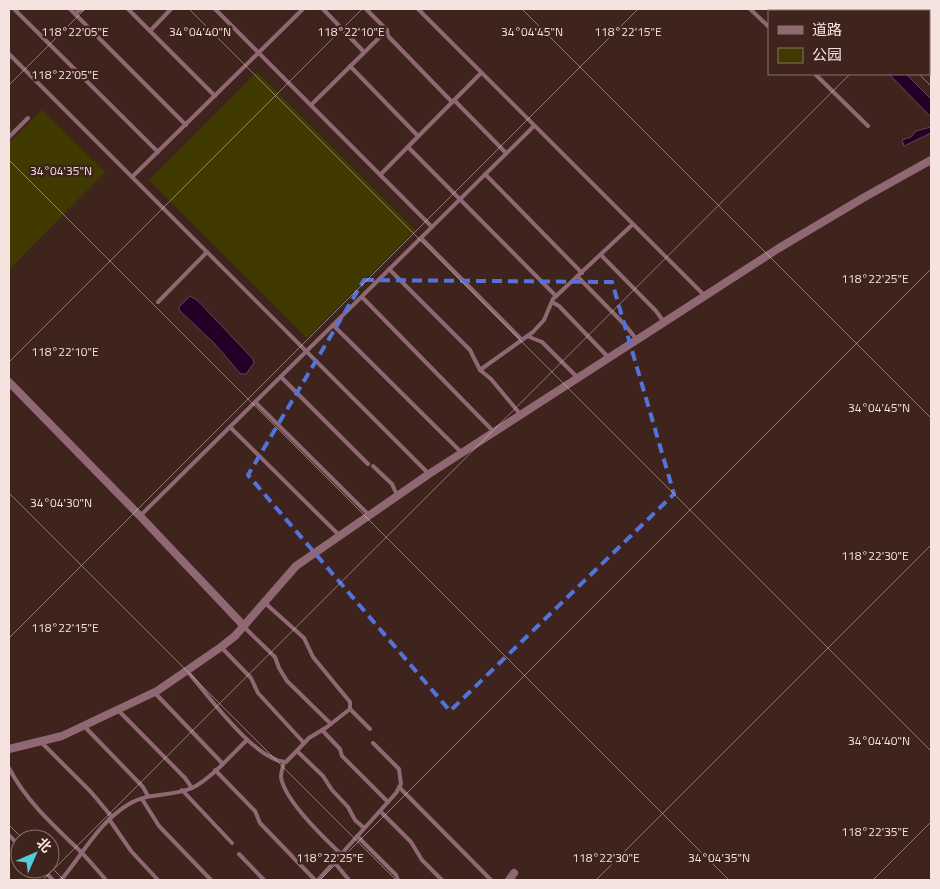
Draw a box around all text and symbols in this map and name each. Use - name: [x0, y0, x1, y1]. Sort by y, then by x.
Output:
- legend: [768, 10, 930, 75]
- text: 道路: [812, 18, 842, 41]
- text: 118°22'05"E: [41, 22, 109, 41]
- text: 34°04'40"N: [169, 22, 231, 41]
- text: 118°22'10"E: [317, 22, 385, 41]
- text: 34°04'45"N: [501, 22, 563, 41]
- text: 118°22'15"E: [594, 22, 662, 41]
- text: 公园: [812, 43, 842, 66]
- text: 118°22'05"E: [31, 65, 99, 84]
- text: 34°04'35"N: [30, 161, 92, 180]
- text: 118°22'25"E: [841, 269, 909, 288]
- text: 118°22'10"E: [31, 342, 99, 361]
- text: 34°04'45"N: [848, 398, 910, 417]
- text: 34°04'30"N: [30, 493, 92, 512]
- text: 118°22'30"E: [841, 546, 909, 565]
- text: 118°22'15"E: [31, 618, 99, 637]
- text: 34°04'40"N: [848, 731, 910, 750]
- text: 118°22'35"E: [841, 822, 909, 841]
- north arrow: [10, 829, 60, 879]
- text: 北: [32, 832, 57, 857]
- text: 118°22'25"E: [296, 848, 364, 867]
- text: 118°22'30"E: [572, 848, 640, 867]
- text: 34°04'35"N: [688, 848, 750, 867]

